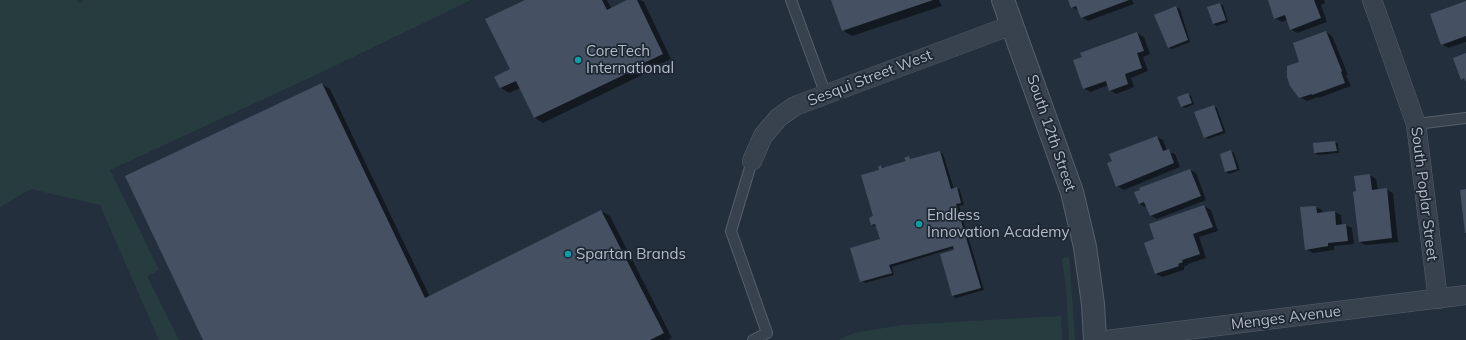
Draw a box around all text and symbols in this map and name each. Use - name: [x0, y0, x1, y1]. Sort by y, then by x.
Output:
- place label: CoreTech International: [586, 42, 674, 77]
- street label: Sesqui Street West: [805, 46, 935, 110]
- marker: CoreTech International: [573, 55, 583, 65]
- street label: South 12th Street: [1023, 72, 1079, 194]
- street label: South Poplar Street: [1407, 126, 1441, 262]
- place label: Endless Innovation Academy: [927, 206, 1069, 241]
- marker: Endless Innovation Academy: [914, 219, 924, 229]
- place label: Spartan Brands: [576, 245, 686, 263]
- marker: Spartan Brands: [563, 249, 573, 259]
- street label: Menges Avenue: [1230, 302, 1342, 334]

